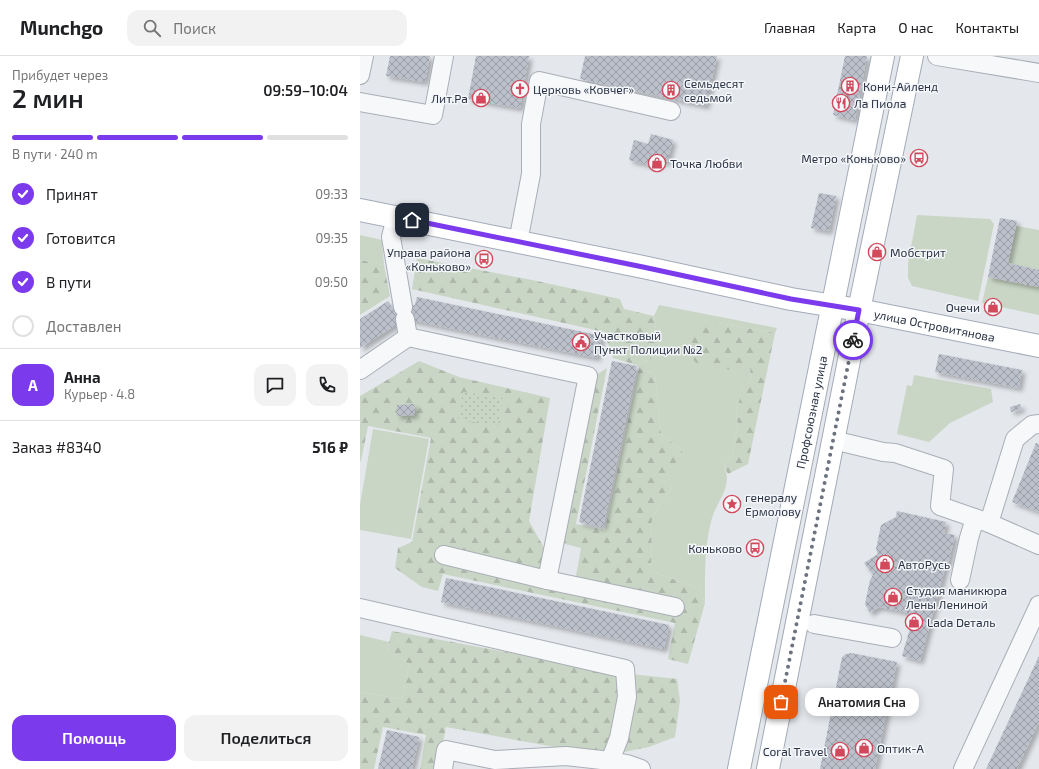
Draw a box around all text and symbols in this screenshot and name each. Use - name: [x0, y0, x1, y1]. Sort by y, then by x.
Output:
- search box: [127, 10, 407, 46]
- text: Munchgo: [20, 16, 103, 39]
- icon: search: [141, 17, 163, 39]
- text: Поиск: [173, 19, 216, 37]
- text: Главная: [764, 19, 815, 36]
- text: Карта: [837, 19, 876, 36]
- text: О нас: [898, 19, 934, 36]
- text: Контакты: [956, 19, 1019, 36]
- text: Прибудет через: [12, 67, 108, 83]
- place label: Семьдесят седьмой: [684, 76, 744, 104]
- building icon: Кони-Айленд: [840, 76, 860, 96]
- church icon: Церковь «Ковчег»: [510, 79, 530, 99]
- place label: Кони-Айленд: [863, 79, 938, 93]
- building icon: Семьдесят седьмой: [661, 80, 681, 100]
- text: 09:59–10:04: [263, 81, 348, 99]
- text: 2 мин: [12, 82, 84, 113]
- place label: Церковь «Ковчег»: [533, 82, 634, 96]
- shop icon: Лит.Ра: [471, 88, 491, 108]
- place label: Лит.Ра: [431, 91, 468, 105]
- restaurant icon: Ла Пиола: [831, 93, 851, 113]
- place label: Ла Пиола: [854, 96, 906, 110]
- text: В пути · 240 m: [12, 146, 98, 162]
- bus stop icon: Метро «Коньково»: [909, 148, 929, 168]
- place label: Метро «Коньково»: [801, 151, 906, 165]
- shop icon: Точка Любви: [647, 153, 667, 173]
- place label: Точка Любви: [670, 156, 743, 170]
- icon: check: [12, 183, 34, 205]
- text: Принят: [46, 185, 98, 203]
- text: 09:33: [315, 186, 348, 202]
- pin: [395, 203, 429, 237]
- icon: home: [401, 209, 423, 231]
- icon: check: [12, 227, 34, 249]
- text: Готовится: [46, 229, 116, 247]
- text: 09:35: [315, 230, 348, 246]
- shop icon: Мобстрит: [867, 242, 887, 262]
- place label: Управа района «Коньково»: [387, 245, 471, 273]
- place label: Мобстрит: [890, 245, 946, 259]
- bus stop icon: Управа района «Коньково»: [474, 249, 494, 269]
- icon: check: [12, 271, 34, 293]
- text: В пути: [46, 273, 91, 291]
- text: 09:50: [315, 274, 348, 290]
- shop icon: Очечи: [983, 297, 1003, 317]
- place label: Очечи: [946, 300, 980, 314]
- street label: улица Островитянова: [873, 306, 996, 344]
- text: Доставлен: [46, 317, 122, 335]
- courier: [833, 320, 873, 360]
- place label: Участковый Пункт Полиции №2: [594, 328, 703, 357]
- icon: bike: [842, 329, 864, 351]
- public building icon: Участковый Пункт Полиции №2: [571, 332, 591, 352]
- street label: Профсоюзная улица: [793, 354, 829, 470]
- button: chat: [254, 364, 296, 406]
- button: phone: [306, 364, 348, 406]
- text: Анна: [64, 368, 101, 386]
- text: А: [28, 376, 38, 394]
- text: Курьер · 4.8: [64, 386, 135, 402]
- text: Заказ #8340: [12, 438, 102, 456]
- text: 516 ₽: [312, 438, 348, 456]
- place label: генералу Ермолову: [745, 490, 802, 519]
- place icon: генералу Ермолову: [722, 494, 742, 514]
- bus stop icon: Коньково: [745, 538, 765, 558]
- place label: Коньково: [688, 541, 742, 555]
- shop icon: АвтоРусь: [875, 554, 895, 574]
- place label: АвтоРусь: [898, 557, 950, 572]
- place label: Студия маникюра Лены Лениной: [906, 583, 1007, 611]
- shop icon: Студия маникюра Лены Лениной: [883, 587, 903, 607]
- shop icon: Lada Dеталь: [904, 612, 924, 632]
- place label: Lada Dеталь: [927, 615, 996, 629]
- pin: [764, 685, 798, 719]
- callout: Анатомия Сна: [805, 688, 919, 716]
- icon: bag: [770, 691, 792, 713]
- text: Анатомия Сна: [818, 694, 906, 710]
- button: Помощь: [12, 715, 176, 761]
- button: Поделиться: [184, 715, 348, 761]
- shop icon: Оптик-А: [854, 738, 874, 758]
- shop icon: Coral Travel: [830, 741, 850, 761]
- place label: Оптик-А: [877, 741, 925, 755]
- place label: Coral Travel: [763, 744, 827, 758]

